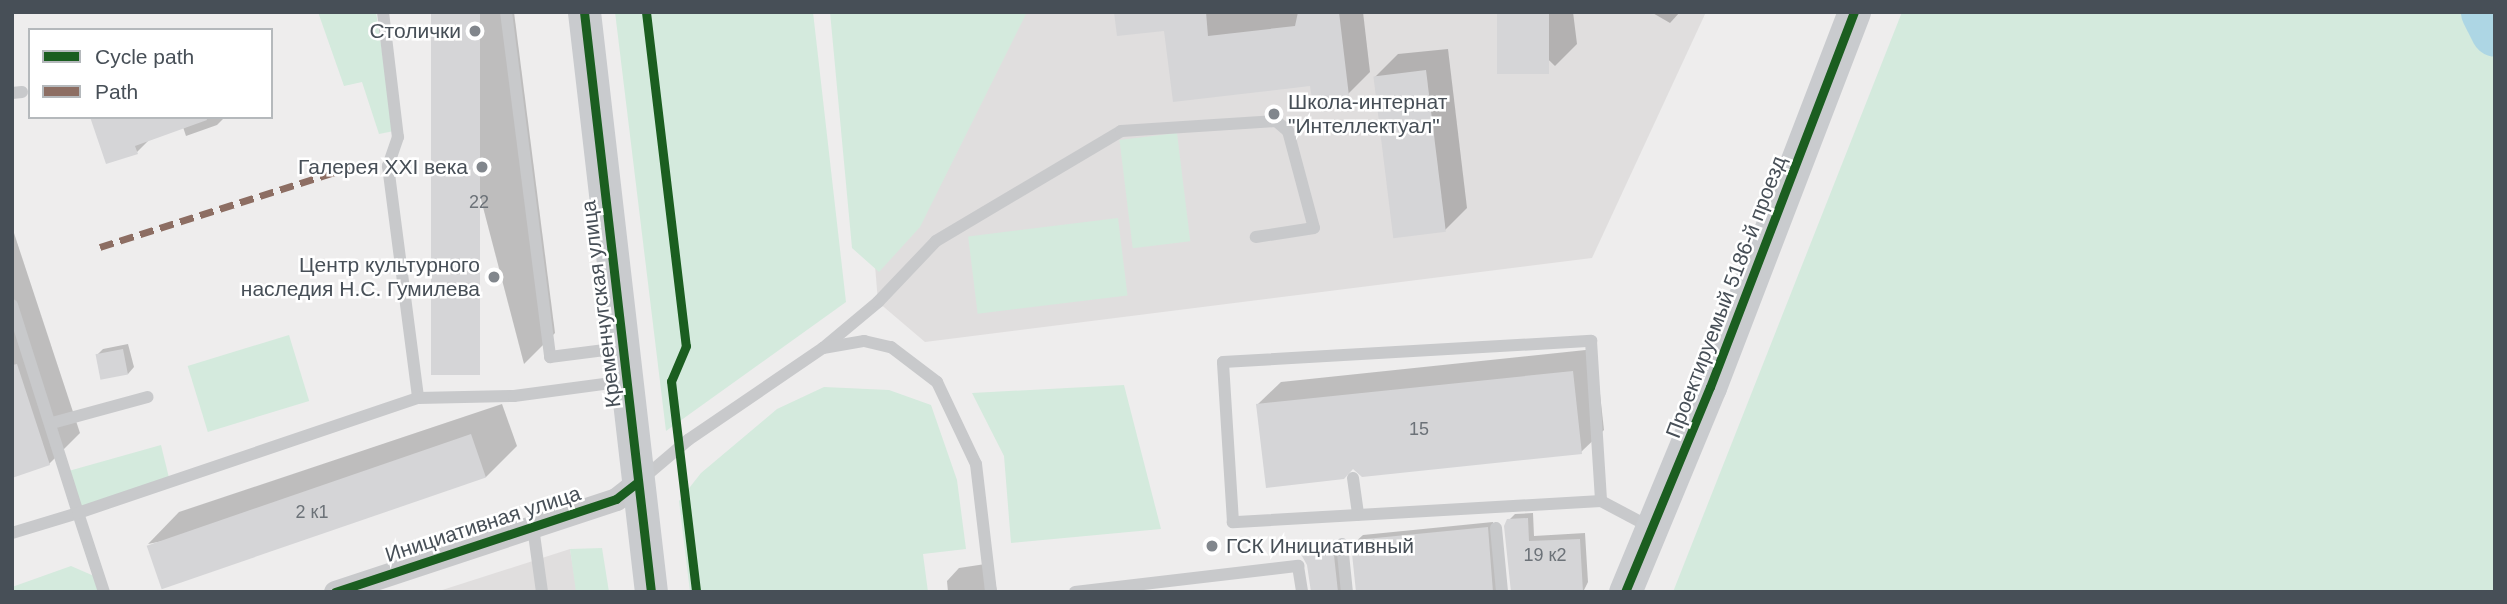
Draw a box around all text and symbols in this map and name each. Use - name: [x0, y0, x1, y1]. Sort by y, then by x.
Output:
- place label: Столички: [369, 18, 461, 44]
- marker: Столички: [467, 23, 483, 39]
- legend: [28, 28, 273, 119]
- text: Cycle path: [95, 45, 194, 68]
- text: Path: [95, 80, 138, 103]
- place label: Школа-интернат "Интеллектуал": [1288, 89, 1447, 139]
- marker: Школа-интернат "Интеллектуал": [1266, 106, 1282, 122]
- street label: Проектируемый 5186-й проезд: [1660, 152, 1792, 442]
- place label: Галерея XXI века: [298, 154, 468, 180]
- marker: Галерея XXI века: [474, 159, 490, 175]
- house number: 22: [469, 191, 489, 213]
- street label: Кременчугская улица: [576, 199, 626, 409]
- place label: Центр культурного наследия Н.С. Гумилева: [241, 252, 480, 302]
- marker: Центр культурного наследия Н.С. Гумилева: [486, 269, 502, 285]
- house number: 15: [1409, 418, 1429, 440]
- street label: Инициативная улица: [382, 480, 584, 568]
- house number: 2 к1: [296, 501, 328, 523]
- place label: ГСК Инициативный: [1226, 533, 1414, 559]
- marker: ГСК Инициативный: [1204, 538, 1220, 554]
- house number: 19 к2: [1524, 544, 1566, 566]

